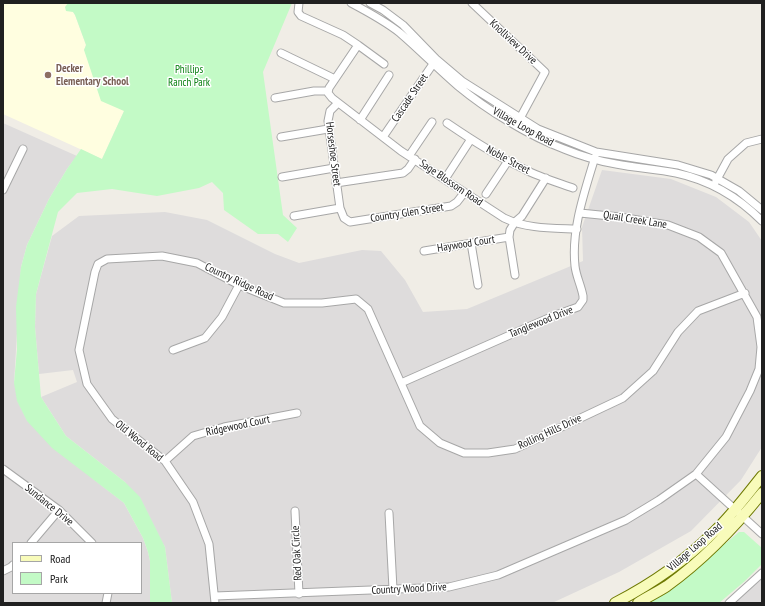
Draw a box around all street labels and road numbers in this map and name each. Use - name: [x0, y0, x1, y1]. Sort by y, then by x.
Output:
- street label: Knollview Drive: [487, 17, 539, 67]
- street label: Cascade Street: [389, 71, 431, 125]
- street label: Village Loop Road: [490, 105, 556, 149]
- street label: Horseshoe Street: [322, 121, 344, 187]
- street label: Noble Street: [484, 143, 532, 177]
- street label: Sage Blossom Road: [417, 157, 485, 209]
- street label: Country Glen Street: [369, 201, 445, 225]
- street label: Quail Creek Lane: [602, 208, 668, 232]
- street label: Haywood Court: [436, 233, 496, 255]
- street label: Country Ridge Road: [202, 260, 276, 304]
- street label: Tanglewood Drive: [507, 303, 575, 341]
- street label: Rolling Hills Drive: [516, 412, 584, 452]
- street label: Ridgewood Court: [205, 413, 271, 439]
- street label: Old Wood Road: [112, 418, 166, 464]
- street label: Sundance Drive: [22, 481, 76, 529]
- street label: Village Loop Road: [665, 520, 725, 574]
- street label: Red Oak Circle: [289, 525, 305, 581]
- street label: Country Wood Drive: [371, 580, 447, 598]

